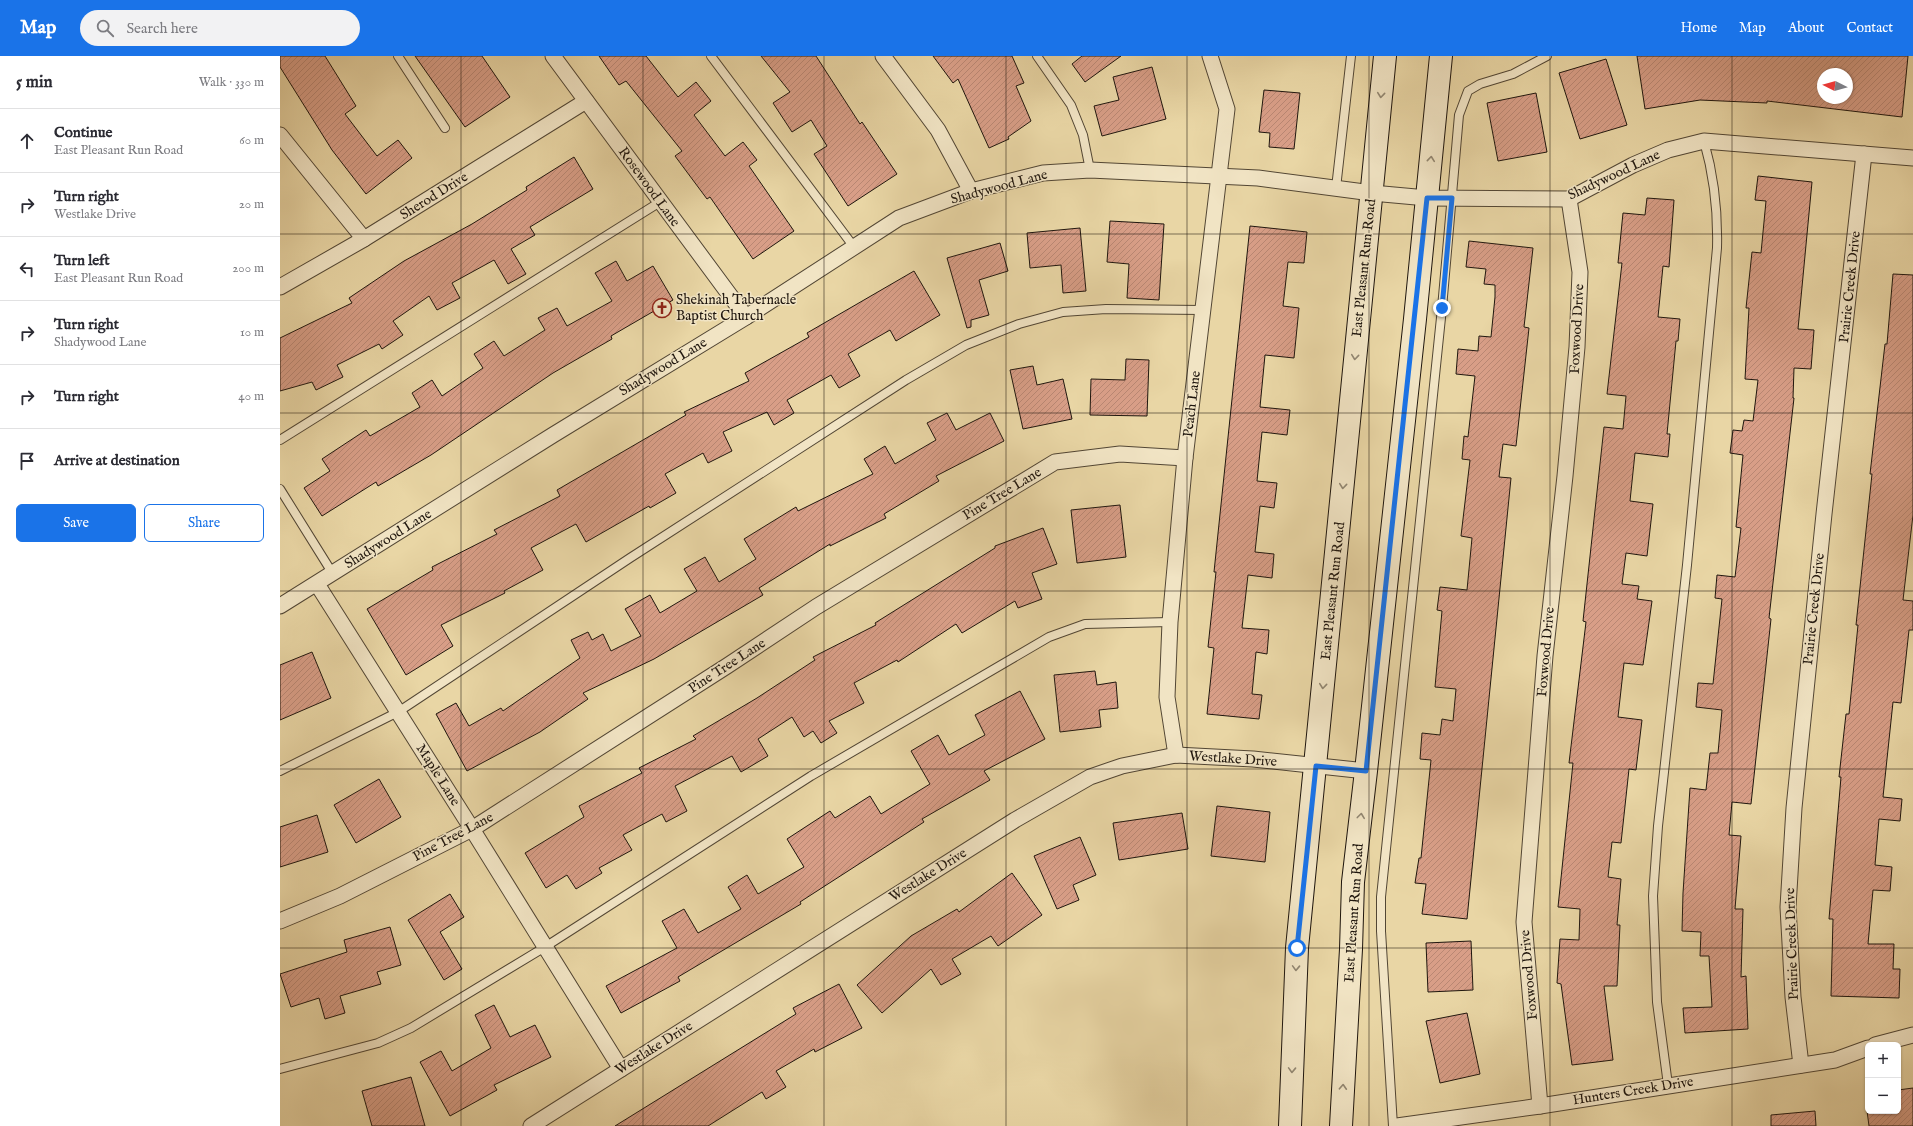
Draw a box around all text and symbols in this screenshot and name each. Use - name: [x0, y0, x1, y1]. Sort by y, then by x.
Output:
- search box: [80, 10, 360, 46]
- text: Map: [20, 16, 56, 40]
- icon: search: [94, 17, 116, 39]
- text: Search here: [126, 19, 198, 38]
- text: Home: [1681, 19, 1717, 37]
- text: Map: [1739, 19, 1766, 37]
- text: About: [1788, 19, 1824, 37]
- text: Contact: [1846, 19, 1893, 37]
- north arrow: [1817, 68, 1853, 104]
- text: 5 min: [16, 72, 53, 93]
- text: Walk · 330 m: [199, 74, 264, 91]
- one-way arrow: [1377, 92, 1386, 98]
- text: Continue: [54, 123, 112, 142]
- icon: ahead: [16, 130, 38, 152]
- text: 60 m: [239, 132, 264, 149]
- text: East Pleasant Run Road: [54, 142, 183, 159]
- street label: Rosewood Lane: [614, 144, 684, 231]
- street label: Shadywood Lane: [1565, 146, 1663, 204]
- one-way arrow: [1426, 156, 1435, 162]
- street label: Shadywood Lane: [949, 165, 1050, 209]
- street label: Sherod Drive: [397, 168, 472, 224]
- text: Turn right: [54, 187, 119, 206]
- icon: right: [16, 194, 38, 216]
- text: 20 m: [239, 196, 264, 213]
- street label: East Pleasant Run Road: [1348, 197, 1380, 338]
- text: Westlake Drive: [54, 206, 136, 223]
- street label: Prairie Creek Drive: [1835, 230, 1865, 344]
- text: Turn left: [54, 251, 110, 270]
- icon: left: [16, 258, 38, 280]
- text: 200 m: [232, 260, 264, 277]
- text: East Pleasant Run Road: [54, 270, 183, 287]
- street label: Foxwood Drive: [1566, 283, 1588, 375]
- place label: Shekinah Tabernacle Baptist Church: [676, 291, 797, 325]
- church icon: Shekinah Tabernacle Baptist Church: [651, 297, 673, 319]
- route end: [1433, 299, 1451, 317]
- text: Turn right: [54, 315, 119, 334]
- icon: right: [16, 322, 38, 344]
- text: 10 m: [240, 324, 264, 341]
- street label: Shadywood Lane: [616, 333, 711, 400]
- text: Shadywood Lane: [54, 334, 146, 351]
- one-way arrow: [1351, 354, 1360, 360]
- street label: Peach Lane: [1179, 369, 1205, 438]
- icon: right: [16, 386, 38, 408]
- text: Turn right: [54, 387, 119, 406]
- text: 40 m: [238, 388, 264, 405]
- icon: arrive: [16, 450, 38, 472]
- text: Arrive at destination: [54, 451, 180, 470]
- street label: Pine Tree Lane: [959, 463, 1045, 525]
- one-way arrow: [1338, 483, 1347, 490]
- button: Save: [16, 504, 136, 542]
- button: Share: [144, 504, 264, 542]
- street label: Shadywood Lane: [341, 505, 435, 573]
- street label: East Pleasant Run Road: [1317, 520, 1349, 661]
- street label: Prairie Creek Drive: [1799, 552, 1829, 666]
- street label: Foxwood Drive: [1533, 606, 1559, 698]
- street label: Pine Tree Lane: [685, 634, 770, 698]
- one-way arrow: [1319, 683, 1328, 689]
- street label: Maple Lane: [412, 741, 464, 810]
- street label: Westlake Drive: [1188, 747, 1278, 771]
- street label: Pine Tree Lane: [410, 808, 497, 866]
- one-way arrow: [1356, 813, 1365, 819]
- street label: East Pleasant Run Road: [1340, 842, 1368, 983]
- street label: Westlake Drive: [886, 844, 971, 906]
- street label: Prairie Creek Drive: [1781, 887, 1803, 1000]
- street label: Foxwood Drive: [1516, 929, 1542, 1021]
- route start: [1288, 939, 1306, 957]
- one-way arrow: [1292, 965, 1300, 971]
- street label: Westlake Drive: [612, 1017, 697, 1079]
- map controls: [1865, 1042, 1901, 1114]
- button: +: [1865, 1042, 1901, 1078]
- one-way arrow: [1288, 1067, 1297, 1073]
- street label: Hunters Creek Drive: [1571, 1072, 1695, 1109]
- button: −: [1865, 1078, 1901, 1114]
- one-way arrow: [1338, 1084, 1347, 1090]

